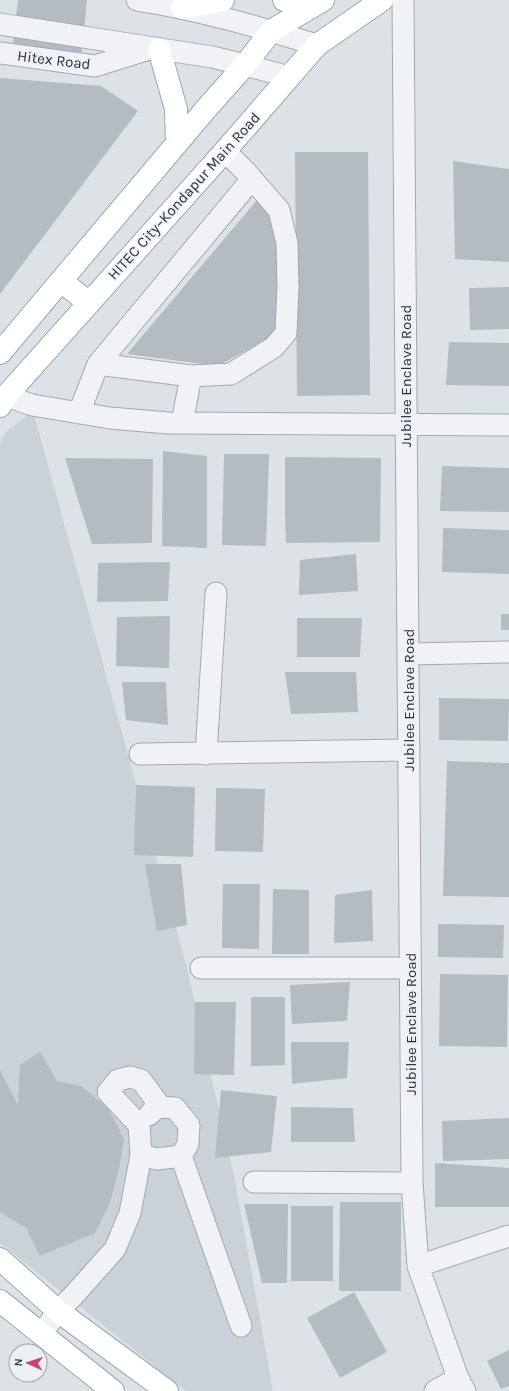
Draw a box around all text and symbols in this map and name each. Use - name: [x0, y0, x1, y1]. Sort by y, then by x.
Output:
- street label: Hitex Road: [16, 47, 92, 73]
- street label: HITEC City–Kondapur Main Road: [104, 109, 264, 283]
- street label: Jubilee Enclave Road: [397, 305, 415, 447]
- street label: Jubilee Enclave Road: [400, 629, 418, 771]
- street label: Jubilee Enclave Road: [402, 953, 420, 1095]
- north arrow: [8, 1343, 48, 1383]
- text: N: [12, 1358, 25, 1367]

